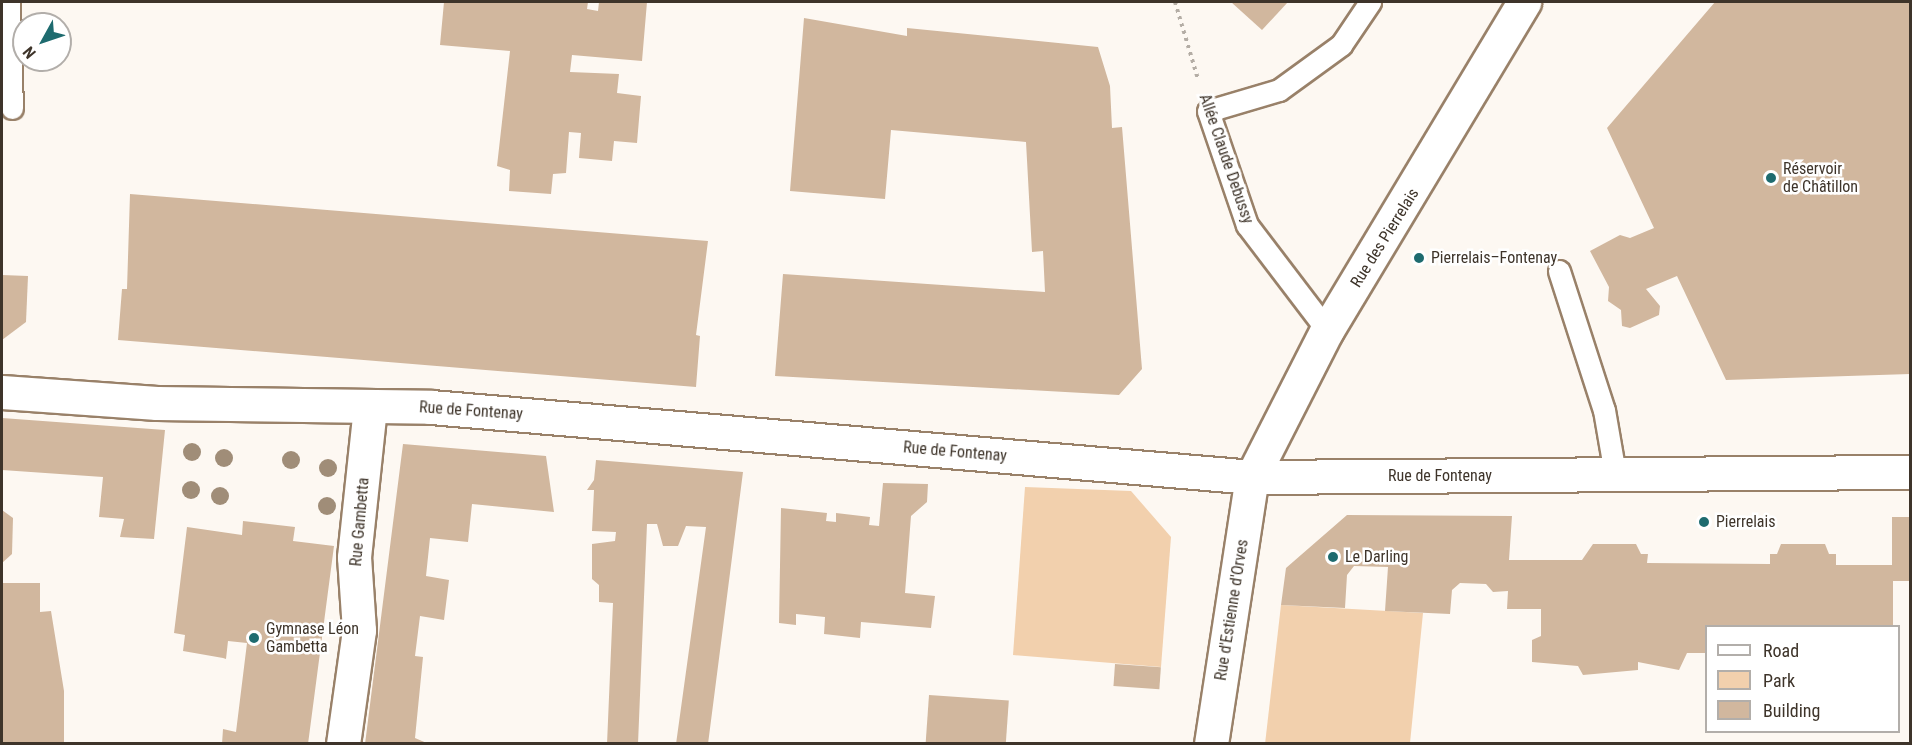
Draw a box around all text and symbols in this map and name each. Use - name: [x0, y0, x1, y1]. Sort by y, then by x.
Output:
- north arrow: [12, 12, 72, 72]
- text: N: [19, 43, 40, 62]
- street label: Allée Claude Debussy: [1195, 92, 1257, 226]
- place label: Réservoir de Châtillon: [1783, 159, 1858, 197]
- marker: Réservoir de Châtillon: [1764, 171, 1778, 185]
- street label: Rue des Pierrelais: [1347, 185, 1423, 291]
- place label: Pierrelais–Fontenay: [1431, 248, 1557, 268]
- marker: Pierrelais–Fontenay: [1412, 251, 1426, 265]
- street label: Rue de Fontenay: [418, 398, 524, 424]
- street label: Rue de Fontenay: [902, 438, 1008, 466]
- street label: Rue de Fontenay: [1388, 466, 1492, 486]
- street label: Rue Gambetta: [347, 477, 373, 567]
- place label: Pierrelais: [1716, 512, 1775, 532]
- marker: Pierrelais: [1697, 515, 1711, 529]
- street label: Rue d'Estienne d'Orves: [1211, 538, 1253, 682]
- place label: Le Darling: [1345, 547, 1408, 567]
- marker: Le Darling: [1326, 550, 1340, 564]
- place label: Gymnase Léon Gambetta: [266, 619, 359, 657]
- legend: [1705, 625, 1900, 733]
- marker: Gymnase Léon Gambetta: [247, 631, 261, 645]
- text: Road: [1763, 640, 1799, 661]
- text: Park: [1763, 670, 1795, 691]
- text: Building: [1763, 700, 1820, 721]

